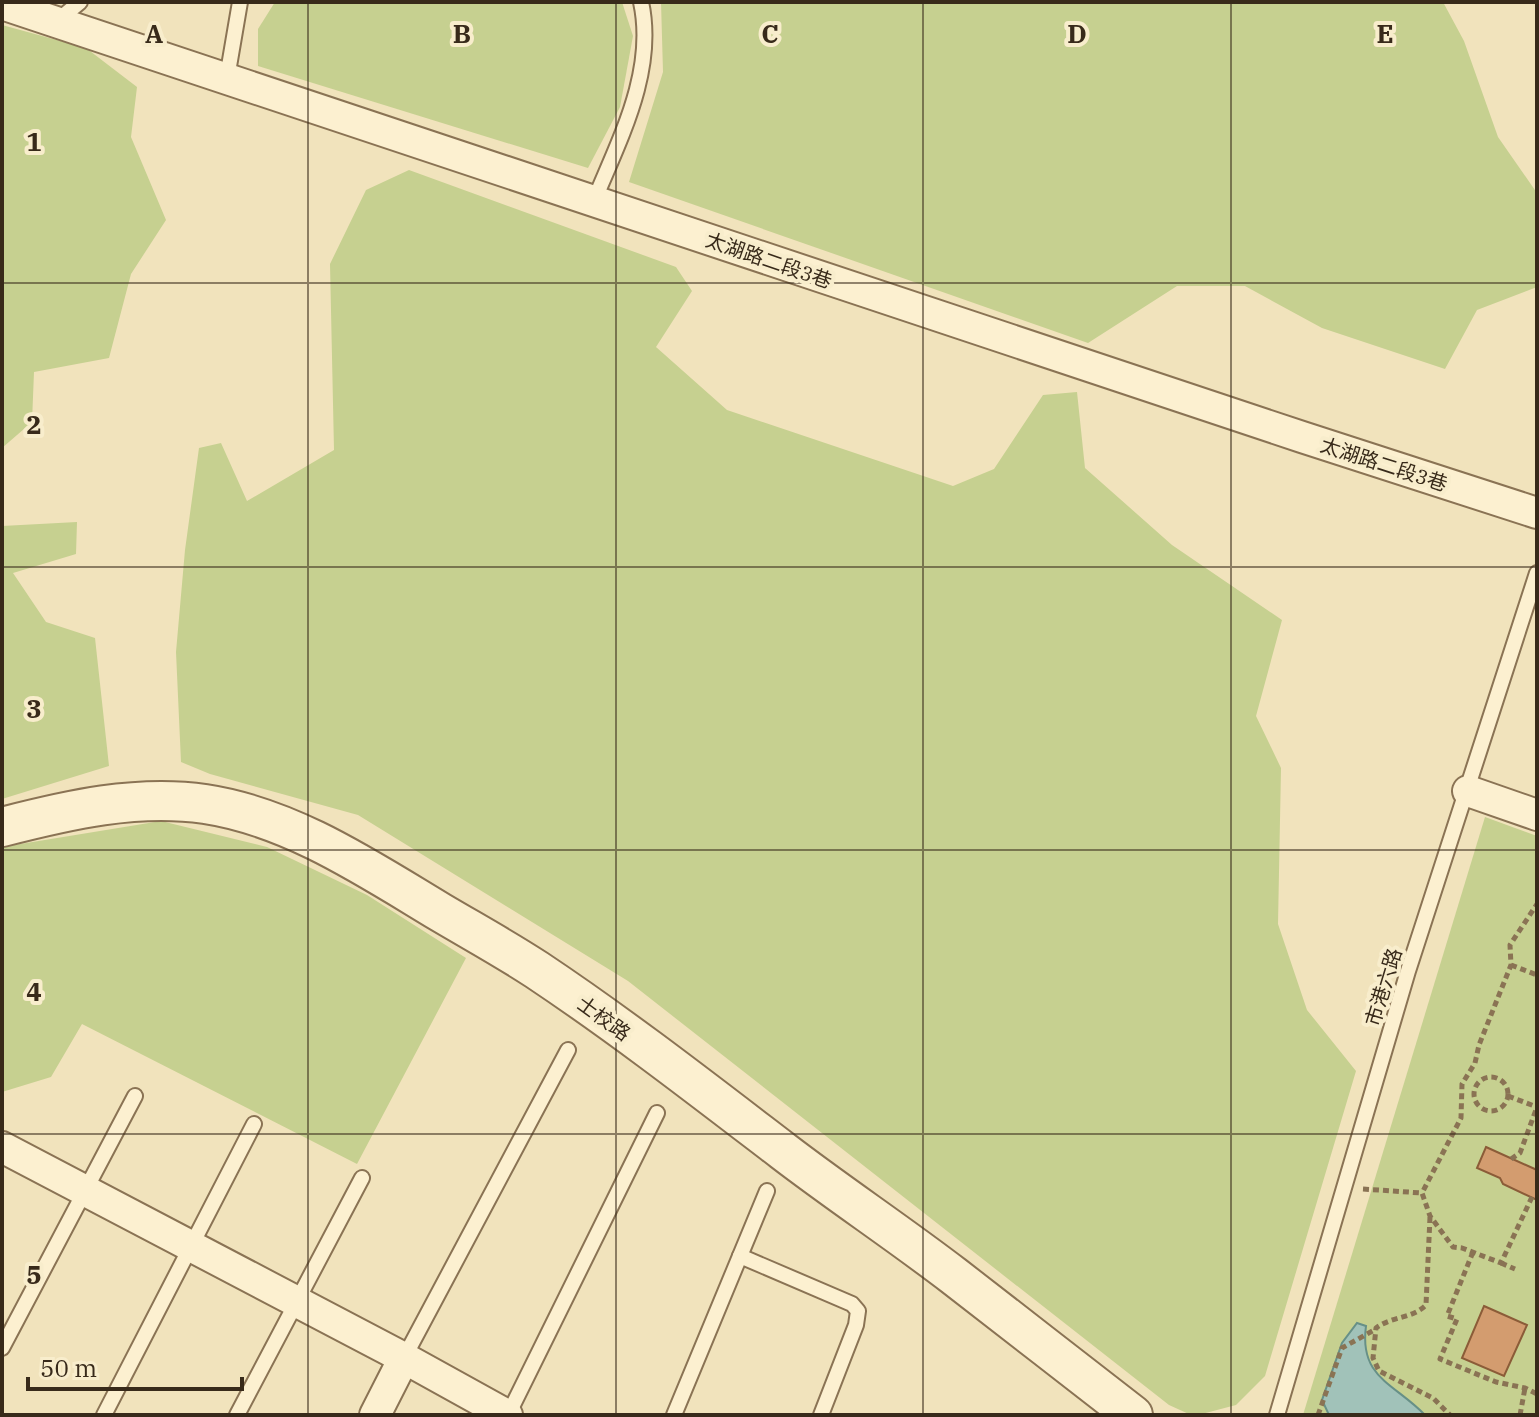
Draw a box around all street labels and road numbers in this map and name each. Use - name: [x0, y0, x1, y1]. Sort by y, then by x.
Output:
- street label: 太湖路二段3巷: [702, 226, 836, 294]
- street label: 太湖路二段3巷: [1317, 431, 1451, 497]
- street label: 市港六路: [1358, 945, 1408, 1029]
- street label: 士校路: [572, 989, 636, 1047]

